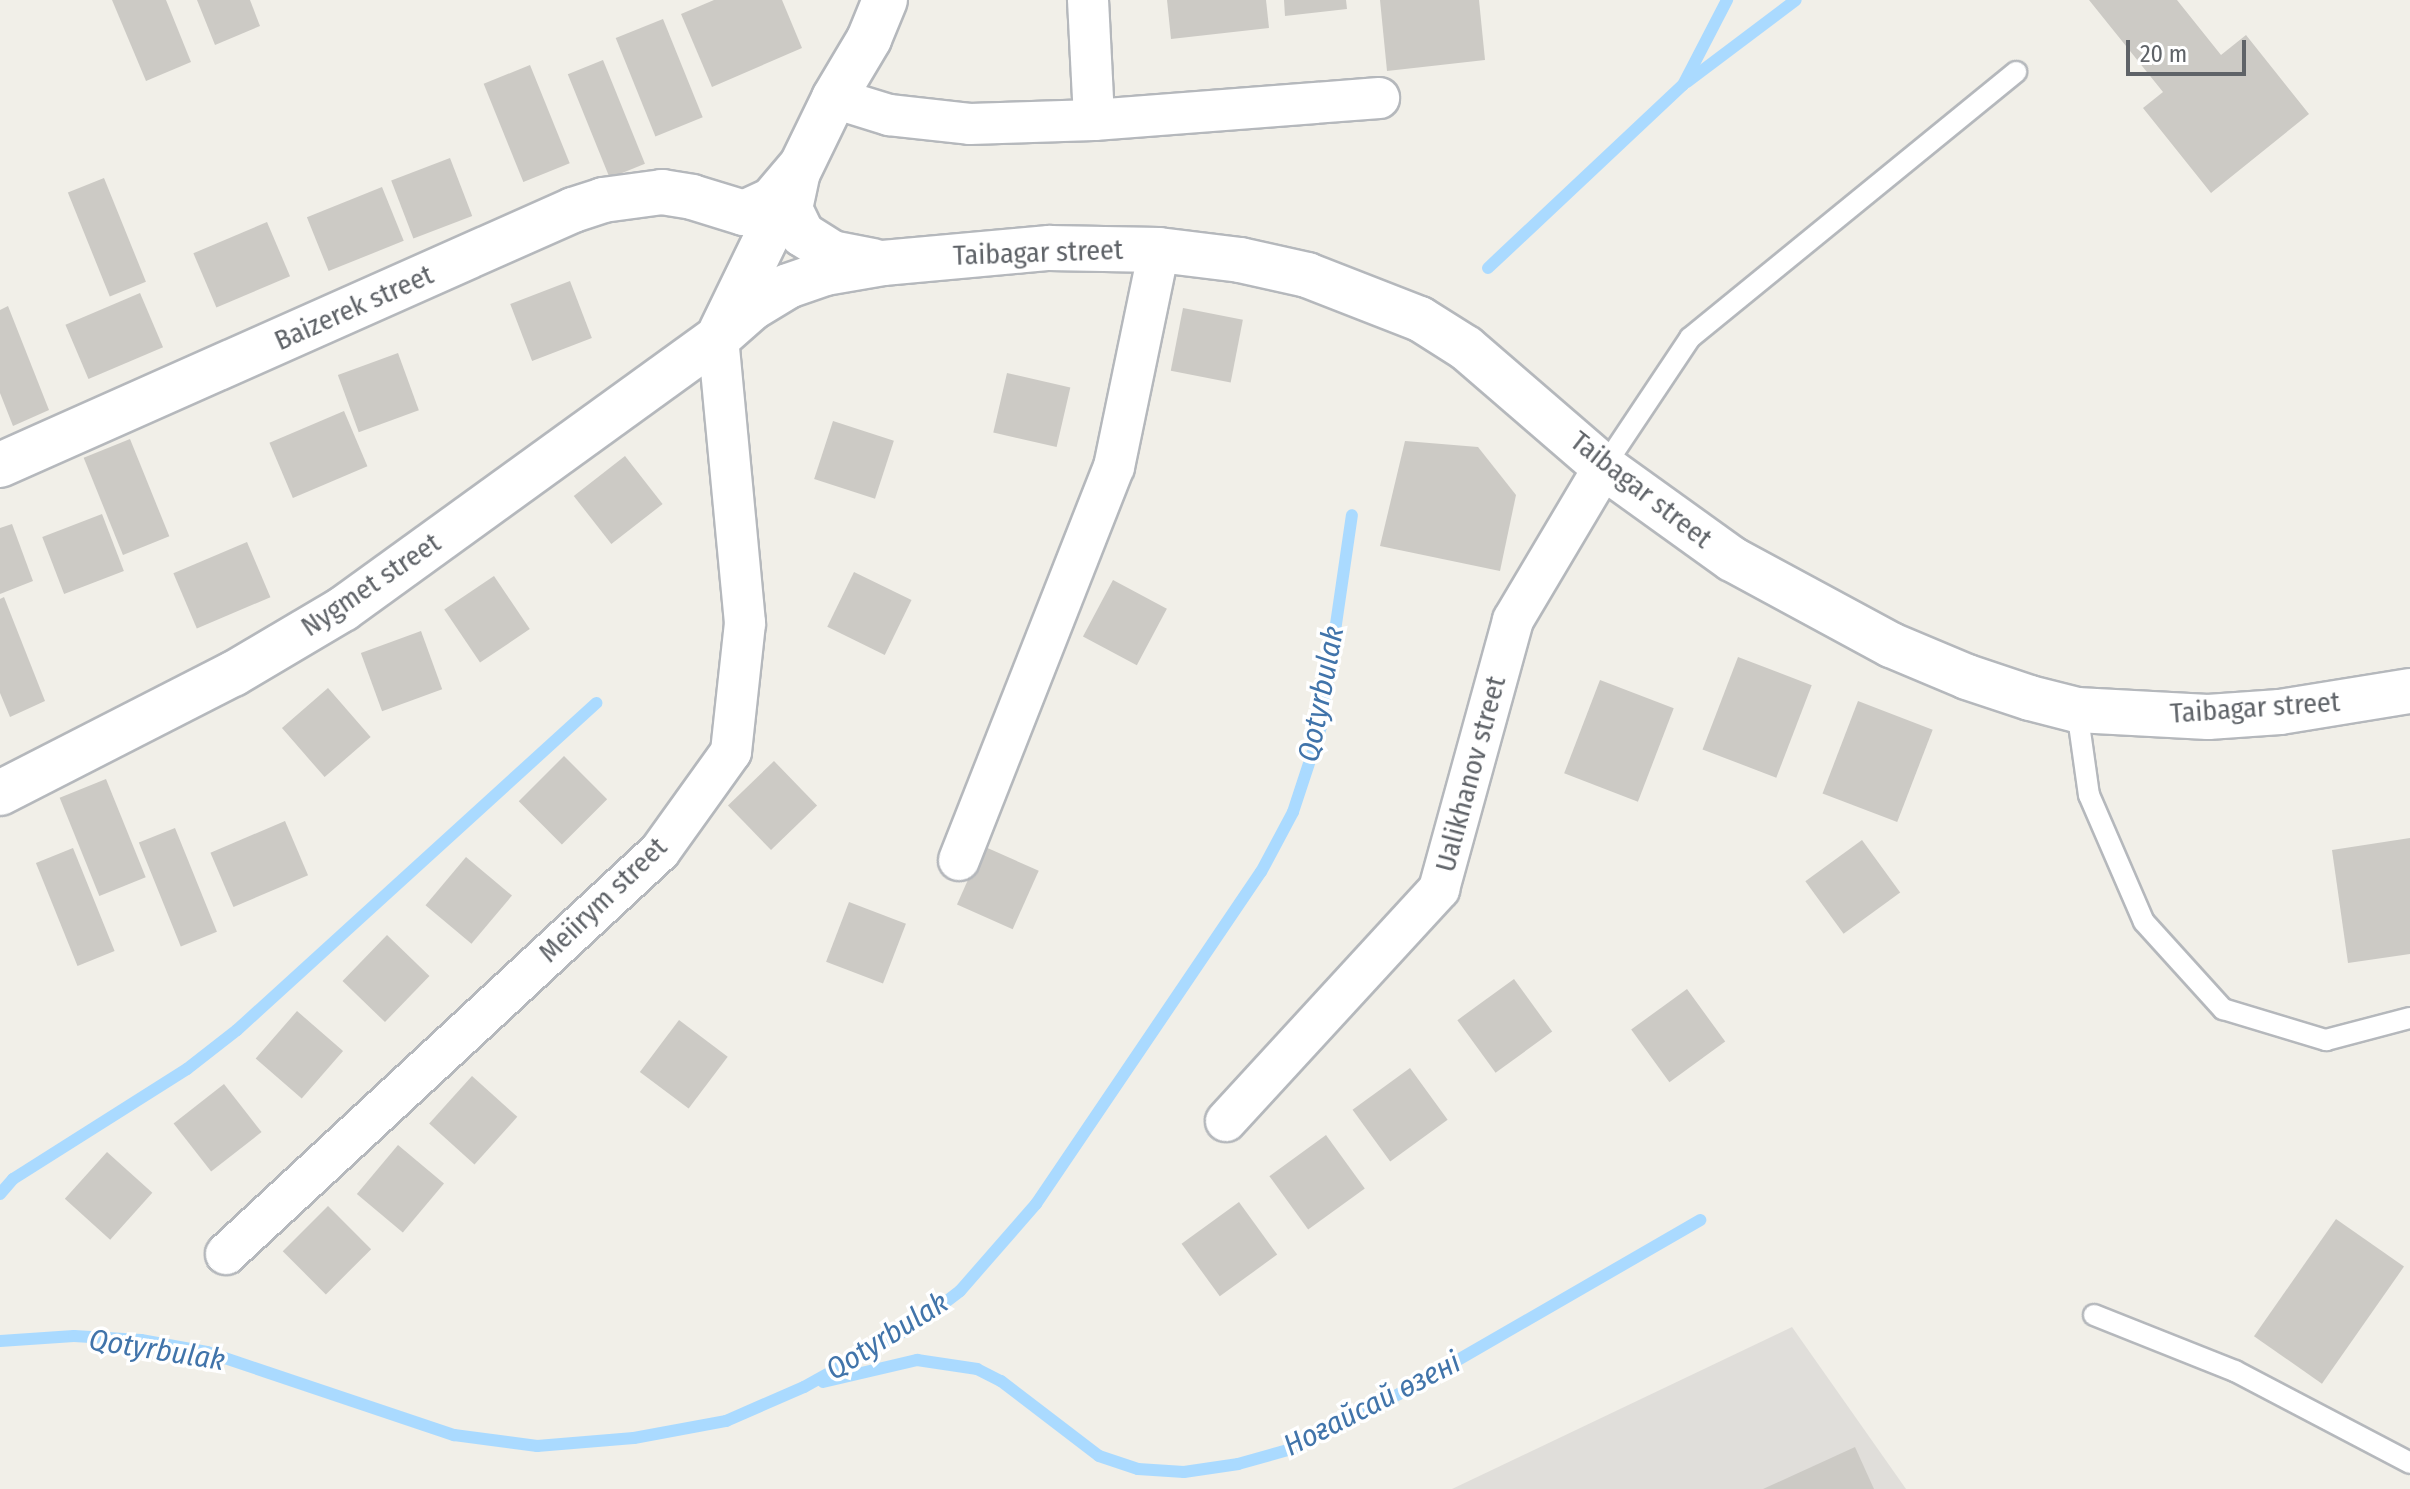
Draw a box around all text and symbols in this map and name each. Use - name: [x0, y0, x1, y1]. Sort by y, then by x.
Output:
- scale bar: [2130, 24, 2250, 74]
- text: 20 m: [2140, 40, 2187, 68]
- street label: Taibagar street: [952, 233, 1124, 273]
- street label: Baizerek street: [269, 258, 439, 358]
- street label: Taibagar street: [1564, 424, 1718, 556]
- street label: Nygmet street: [295, 526, 447, 644]
- water label: Qotyrbulak: [1290, 623, 1352, 765]
- street label: Ualikhanov street: [1429, 673, 1513, 875]
- street label: Taibagar street: [2169, 685, 2341, 731]
- street label: Meiirym street: [532, 831, 674, 969]
- water label: Qotyrbulak: [819, 1284, 955, 1388]
- water label: Qotyrbulak: [86, 1321, 228, 1379]
- water label: Ноғайсай өзені: [1278, 1344, 1466, 1464]

